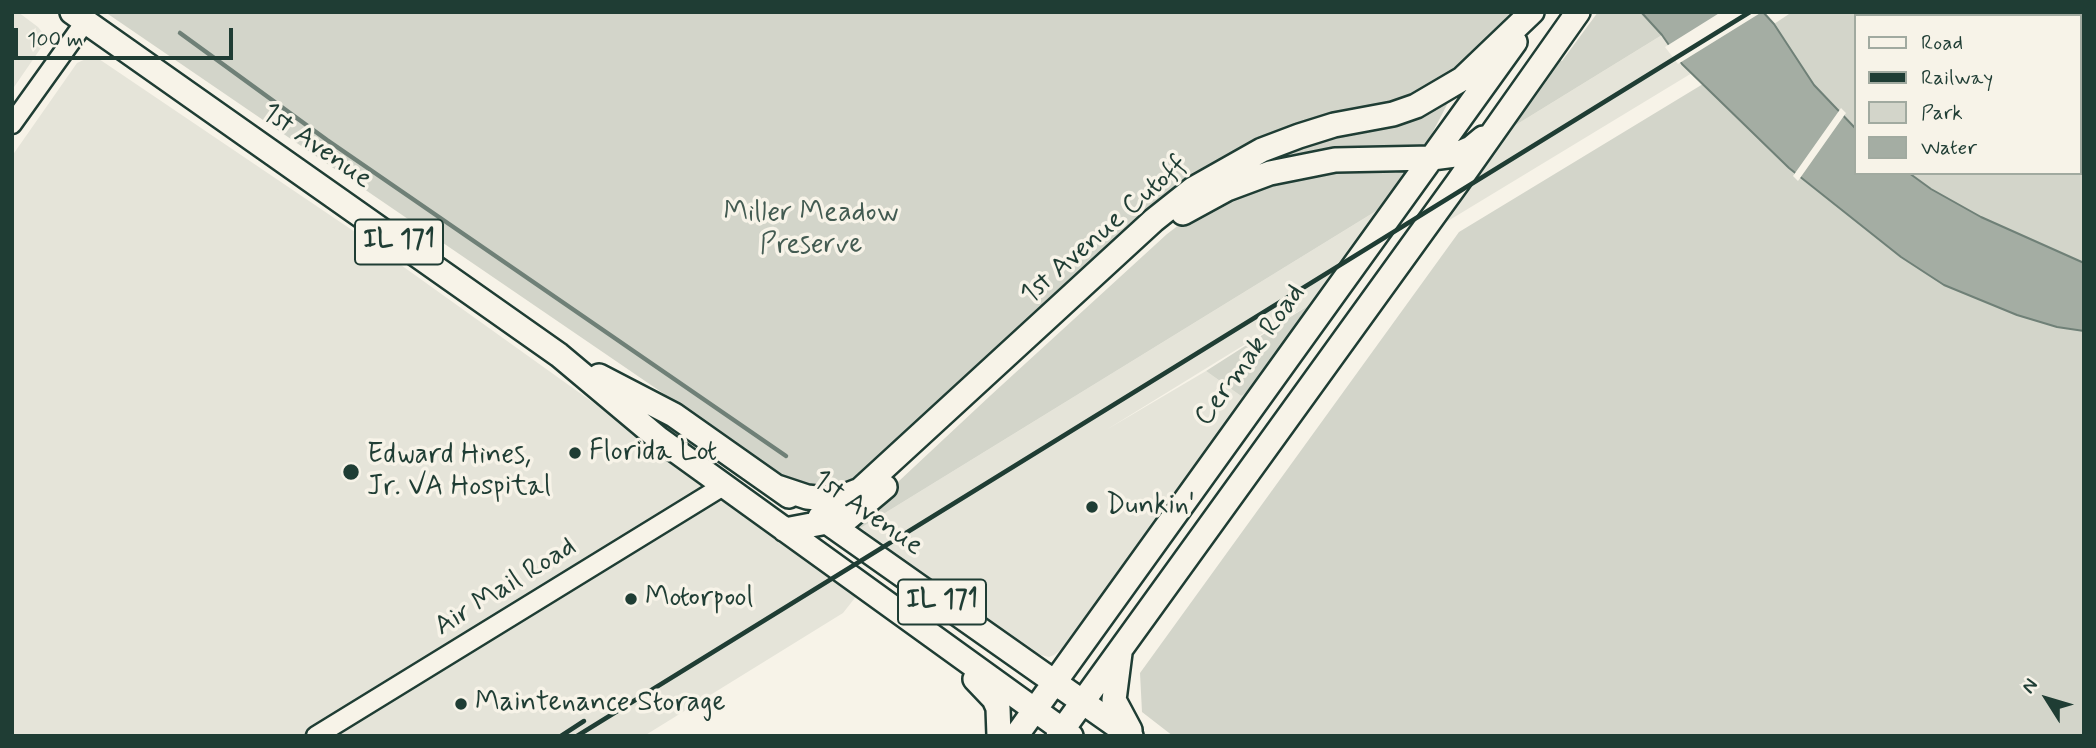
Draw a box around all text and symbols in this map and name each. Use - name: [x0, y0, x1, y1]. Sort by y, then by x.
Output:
- scale bar: [18, 14, 236, 58]
- legend: [1854, 14, 2082, 175]
- text: 100 m: [27, 26, 83, 54]
- text: Road: [1921, 29, 1963, 57]
- text: Railway: [1921, 64, 1993, 92]
- street label: 1st Avenue: [254, 97, 378, 197]
- text: Park: [1921, 99, 1963, 127]
- text: Water: [1921, 134, 1977, 162]
- street label: 1st Avenue Cutoff: [1015, 149, 1195, 313]
- park label: Miller Meadow Preserve: [723, 197, 899, 263]
- road number: IL 171: [355, 219, 443, 264]
- street label: Cermak Road: [1188, 279, 1314, 433]
- place label: Florida Lot: [589, 436, 717, 470]
- place label: Edward Hines, Jr. VA Hospital: [367, 439, 551, 505]
- marker: Florida Lot: [567, 445, 583, 461]
- marker: Edward Hines, Jr. VA Hospital: [341, 462, 361, 482]
- street label: 1st Avenue: [805, 464, 929, 564]
- place label: Dunkin': [1106, 490, 1195, 524]
- marker: Dunkin': [1084, 499, 1100, 515]
- street label: Air Mail Road: [429, 531, 583, 645]
- road number: IL 171: [898, 580, 986, 624]
- place label: Motorpool: [645, 582, 753, 616]
- marker: Motorpool: [623, 591, 639, 607]
- north arrow: [2012, 664, 2082, 734]
- text: N: [2016, 673, 2044, 699]
- place label: Maintenance Storage: [475, 687, 726, 721]
- marker: Maintenance Storage: [453, 696, 469, 712]

